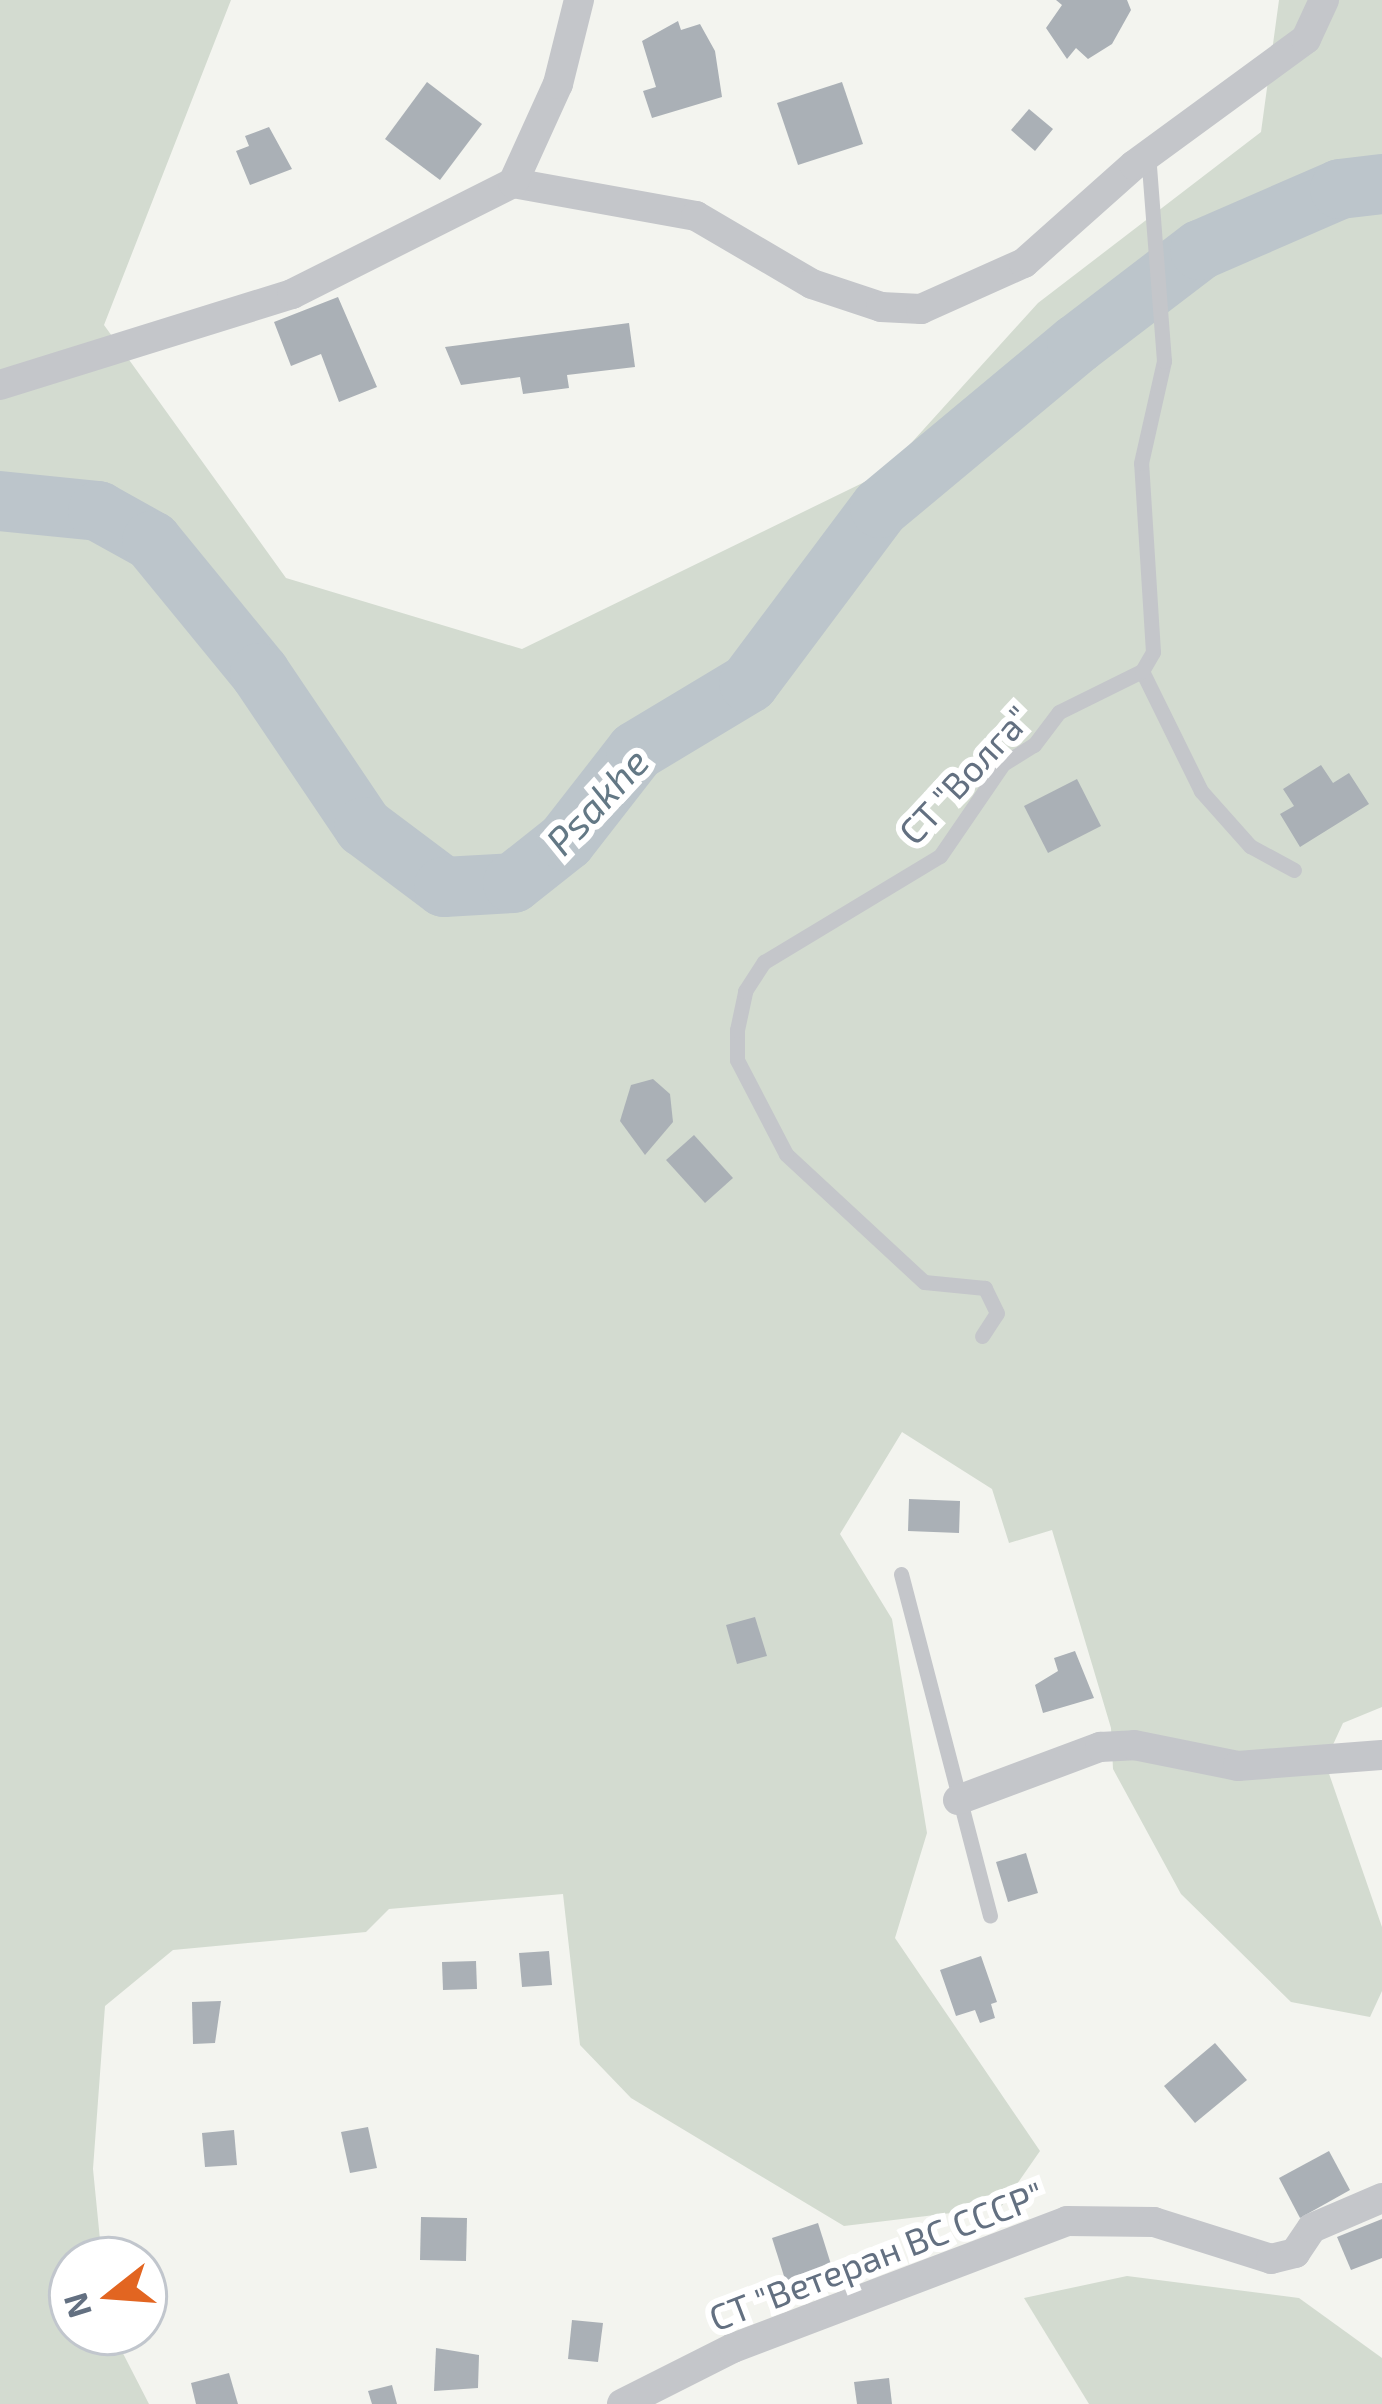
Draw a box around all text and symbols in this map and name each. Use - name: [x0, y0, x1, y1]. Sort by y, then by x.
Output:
- street label: СТ "Волга": [889, 696, 1039, 852]
- water label: Psakhe: [536, 738, 658, 864]
- street label: СТ "Ветеран ВС СССР": [702, 2171, 1050, 2339]
- north arrow: [48, 2236, 168, 2356]
- text: N: [54, 2288, 99, 2323]

